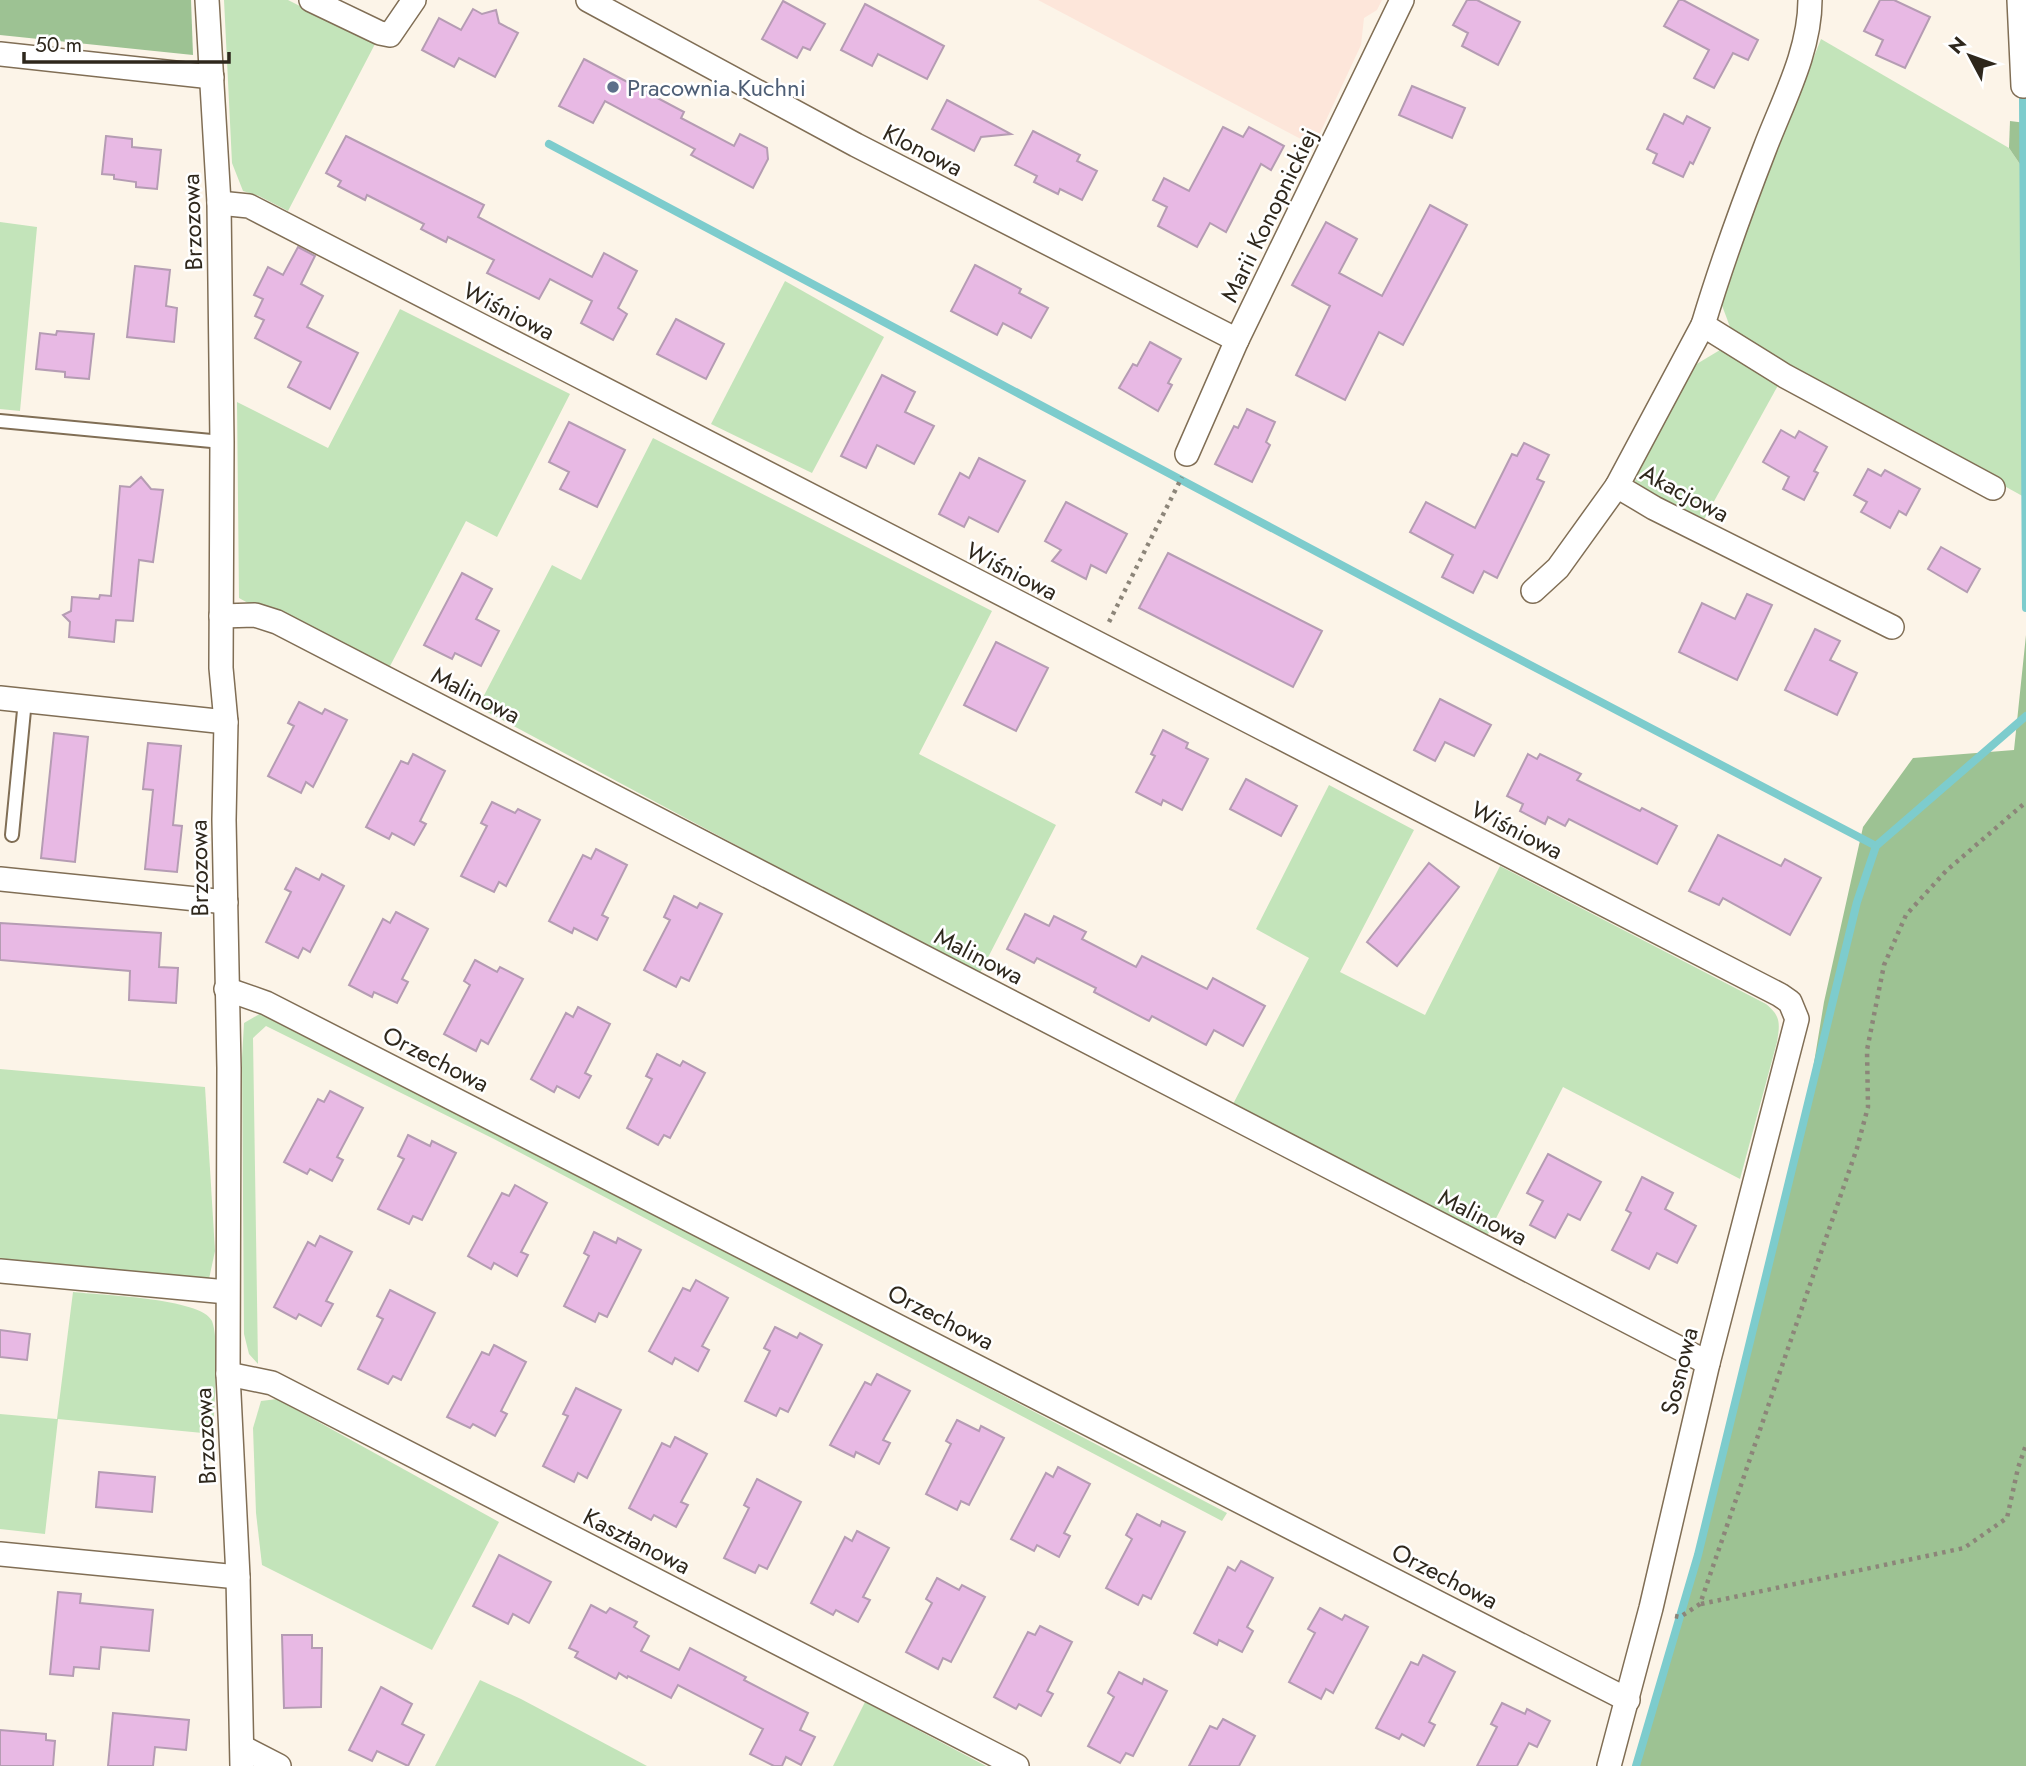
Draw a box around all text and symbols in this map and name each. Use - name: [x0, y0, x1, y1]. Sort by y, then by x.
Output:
- scale bar: [24, 21, 229, 65]
- north arrow: [1935, 21, 2005, 91]
- text: 50 m: [35, 30, 82, 60]
- text: N: [1942, 31, 1973, 60]
- place label: Pracownia Kuchni: [627, 70, 806, 105]
- marker: Pracownia Kuchni: [605, 79, 621, 95]
- street label: Klonowa: [877, 115, 969, 185]
- street label: Marii Konopnickiej: [1212, 122, 1326, 308]
- street label: Brzozowa: [173, 173, 211, 271]
- street label: Wiśniowa: [457, 273, 561, 349]
- street label: Akacjowa: [1634, 455, 1736, 531]
- street label: Wiśniowa: [960, 533, 1064, 609]
- street label: Malinowa: [425, 658, 527, 732]
- street label: Wiśniowa: [1465, 792, 1569, 868]
- street label: Brzozowa: [181, 819, 217, 917]
- street label: Malinowa: [928, 919, 1030, 993]
- street label: Orzechowa: [377, 1017, 495, 1101]
- street label: Malinowa: [1432, 1180, 1534, 1254]
- street label: Orzechowa: [882, 1275, 1000, 1359]
- street label: Sosnowa: [1651, 1324, 1707, 1418]
- street label: Brzozowa: [185, 1387, 225, 1485]
- street label: Kasztanowa: [577, 1499, 697, 1583]
- street label: Orzechowa: [1386, 1534, 1504, 1618]

